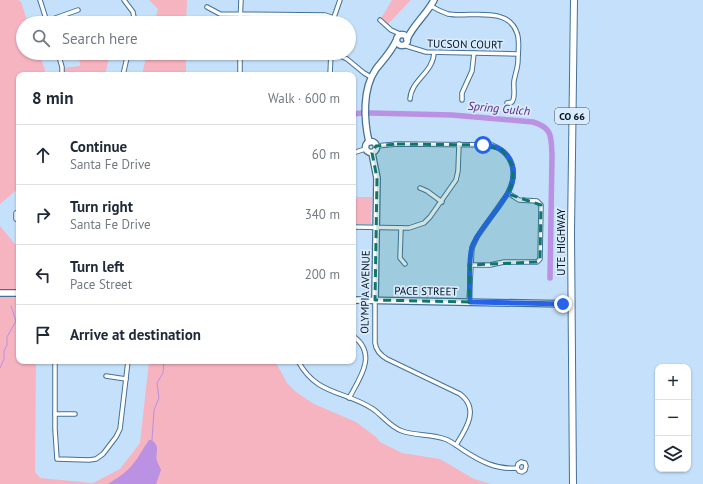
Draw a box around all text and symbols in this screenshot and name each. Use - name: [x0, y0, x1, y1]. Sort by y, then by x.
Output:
- search box: [16, 16, 356, 60]
- icon: search: [30, 27, 52, 49]
- text: Search here: [62, 29, 138, 48]
- street label: TUCSON COURT: [427, 36, 503, 52]
- text: 8 min: [32, 87, 73, 109]
- text: Walk · 600 m: [268, 90, 340, 107]
- water label: Spring Gulch: [467, 98, 531, 118]
- road number: CO 66: [555, 108, 589, 124]
- route start: [474, 136, 492, 154]
- text: Continue: [70, 137, 127, 156]
- icon: ahead: [32, 144, 54, 166]
- text: 60 m: [312, 146, 340, 163]
- text: Santa Fe Drive: [70, 156, 151, 173]
- text: Turn right: [70, 197, 133, 216]
- icon: right: [32, 204, 54, 226]
- text: 340 m: [305, 206, 340, 223]
- street label: UTE HIGHWAY: [554, 207, 568, 276]
- text: Santa Fe Drive: [70, 216, 151, 233]
- street label: OLYMPIA AVENUE: [357, 250, 373, 334]
- text: Turn left: [70, 257, 124, 276]
- icon: left: [32, 264, 54, 286]
- text: 200 m: [305, 266, 340, 283]
- text: Pace Street: [70, 276, 132, 293]
- street label: PACE STREET: [394, 283, 458, 299]
- route end: [554, 295, 572, 313]
- icon: arrive: [32, 324, 54, 346]
- text: Arrive at destination: [70, 325, 201, 344]
- map controls: [655, 364, 691, 472]
- button: +: [655, 364, 691, 400]
- button: −: [655, 400, 691, 436]
- button: layers: [655, 436, 691, 472]

